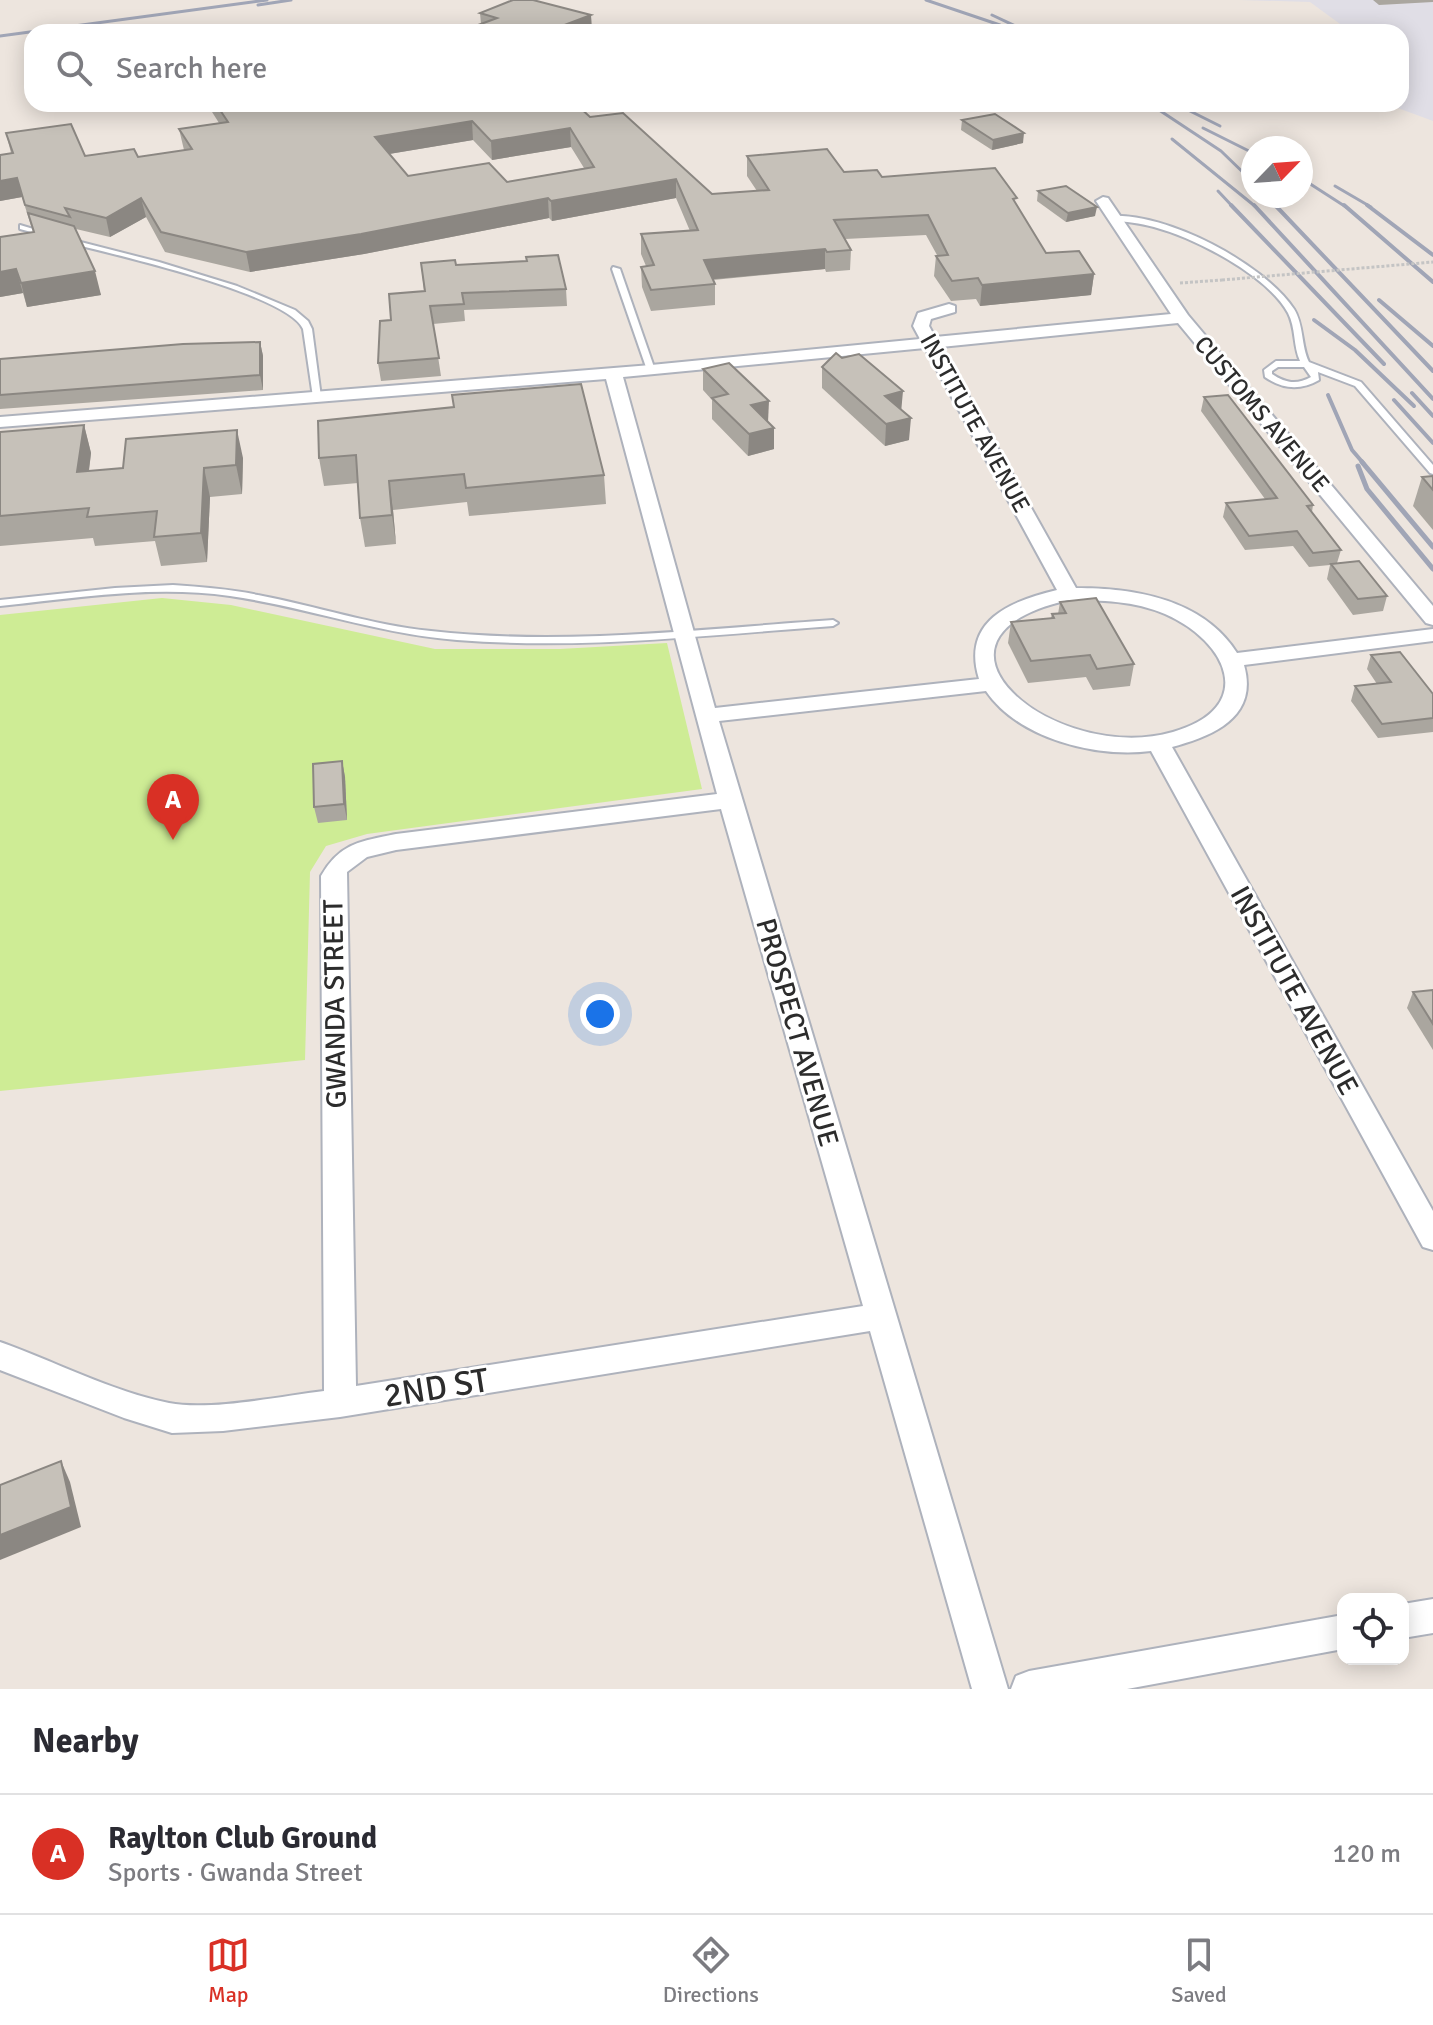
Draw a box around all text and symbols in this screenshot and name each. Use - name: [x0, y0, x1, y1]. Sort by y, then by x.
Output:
- search box: [24, 24, 1409, 112]
- icon: search: [52, 46, 96, 90]
- text: Search here: [116, 50, 267, 87]
- north arrow: [1241, 136, 1313, 208]
- street label: INSTITUTE AVENUE: [913, 328, 1037, 518]
- street label: CUSTOMS AVENUE: [1188, 330, 1336, 498]
- pin: A: [147, 774, 199, 840]
- street label: INSTITUTE AVENUE: [1223, 880, 1366, 1101]
- street label: GWANDA STREET: [316, 899, 354, 1109]
- street label: PROSPECT AVENUE: [748, 914, 846, 1150]
- your location: [580, 994, 620, 1034]
- street label: 2ND ST: [381, 1359, 492, 1417]
- map controls: [1337, 1593, 1409, 1665]
- button: locate: [1337, 1593, 1409, 1665]
- text: Nearby: [32, 1720, 139, 1762]
- text: Raylton Club Ground: [108, 1820, 377, 1857]
- text: A: [50, 1838, 66, 1870]
- text: 120 m: [1332, 1838, 1401, 1870]
- text: Sports · Gwanda Street: [108, 1857, 363, 1889]
- tab: Map: [206, 1933, 250, 2008]
- tab: Directions: [663, 1933, 759, 2008]
- tab: Saved: [1171, 1933, 1227, 2008]

